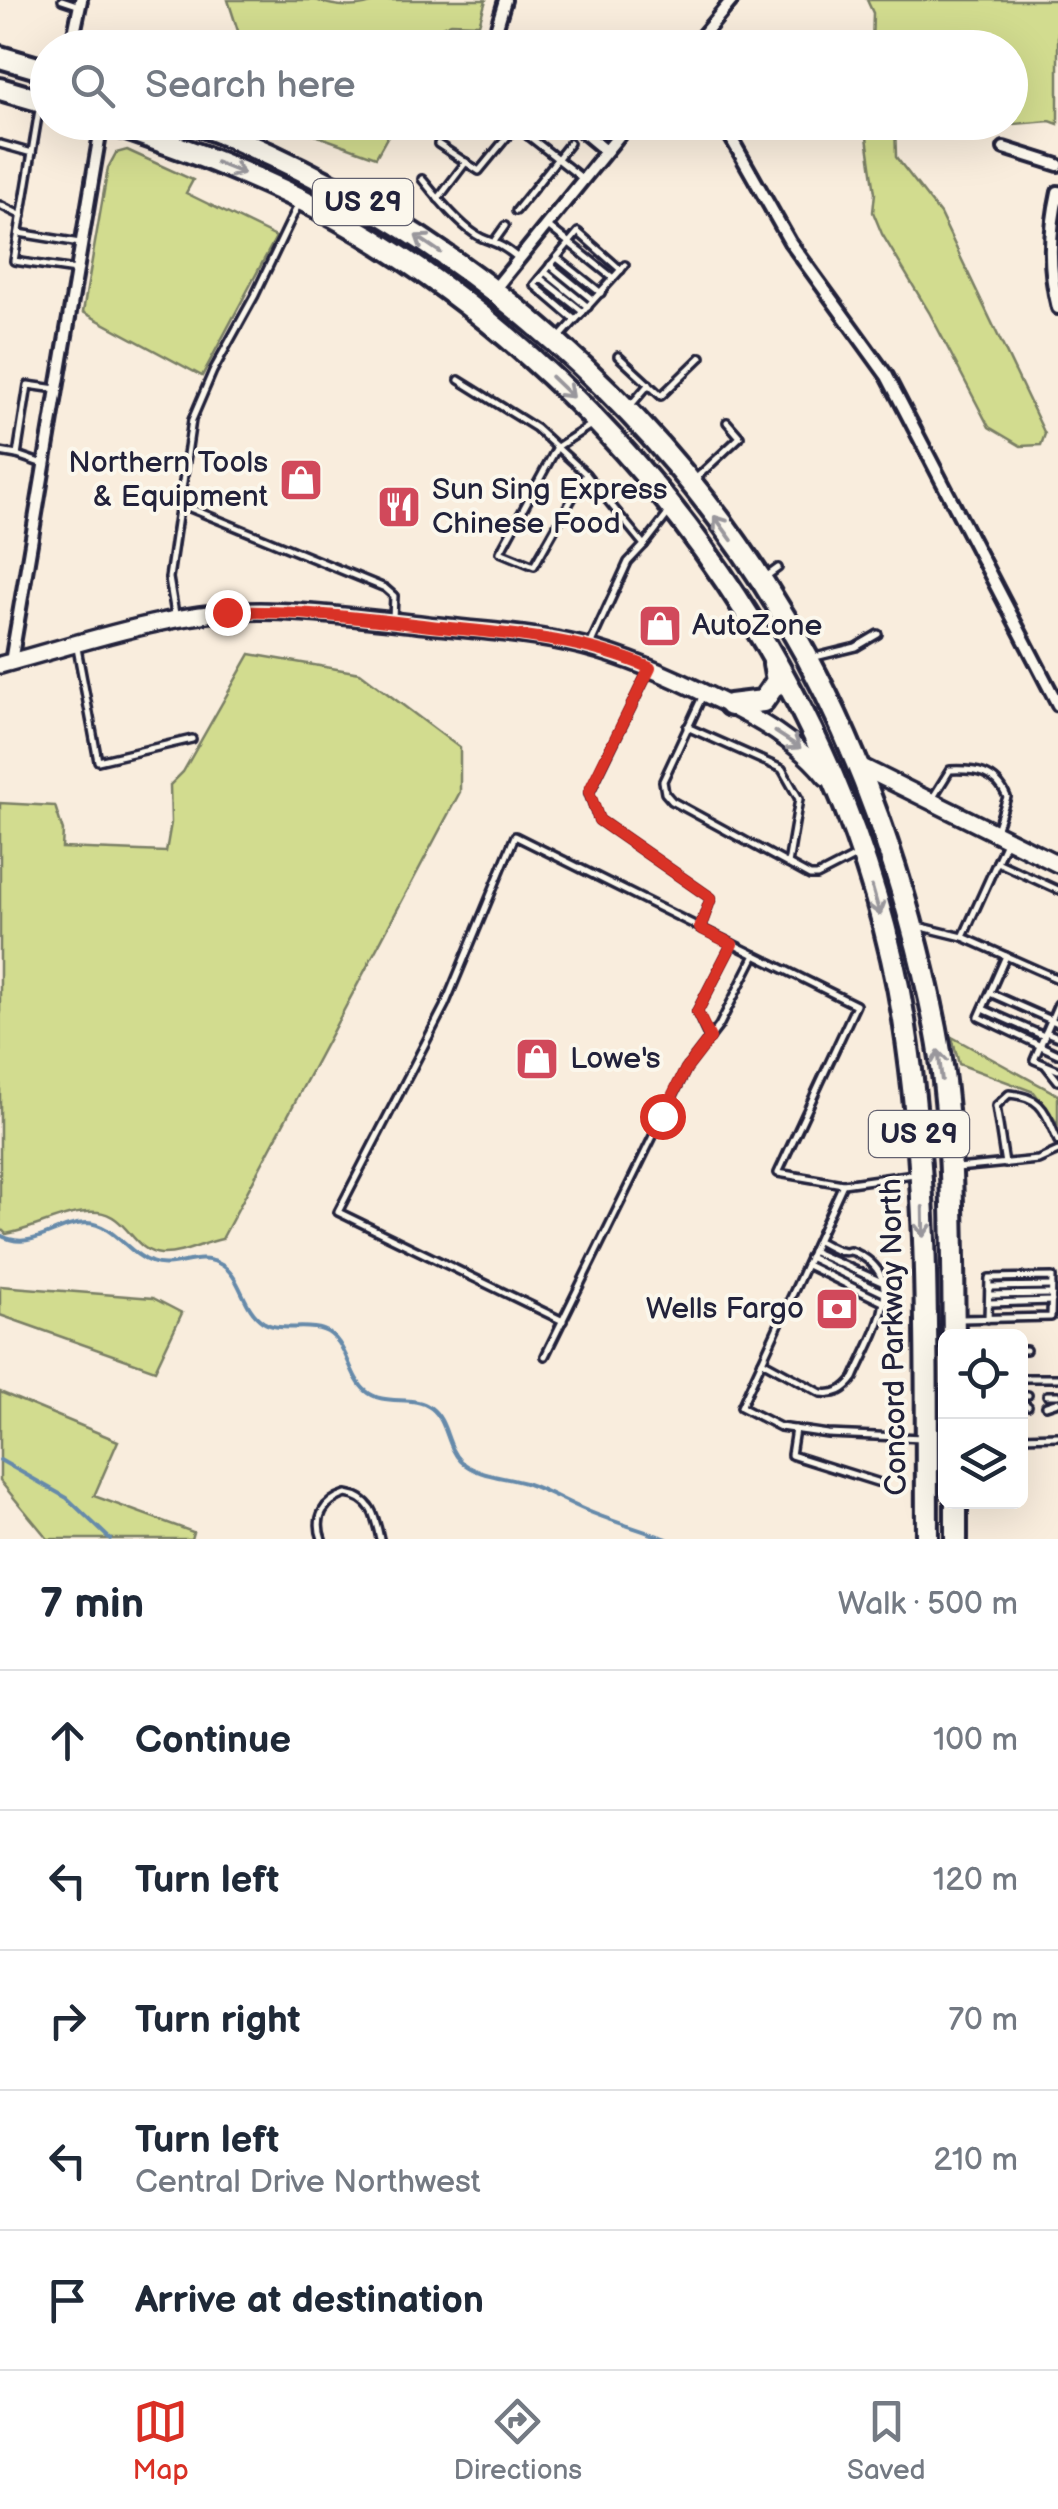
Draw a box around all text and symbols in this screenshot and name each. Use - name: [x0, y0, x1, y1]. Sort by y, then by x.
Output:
- search box: [30, 30, 1028, 140]
- icon: search: [65, 58, 120, 113]
- text: Search here: [145, 63, 356, 108]
- one-way arrow: [215, 161, 245, 179]
- road number: US 29: [313, 179, 413, 225]
- one-way arrow: [414, 234, 442, 255]
- one-way arrow: [549, 375, 574, 398]
- place label: Northern Tools & Equipment: [68, 445, 268, 515]
- shop icon: Northern Tools & Equipment: [278, 457, 324, 503]
- place label: Sun Sing Express Chinese Food: [432, 472, 668, 542]
- restaurant icon: Sun Sing Express Chinese Food: [376, 484, 422, 530]
- one-way arrow: [713, 514, 734, 542]
- route end: [205, 590, 251, 636]
- shop icon: AutoZone: [637, 603, 683, 649]
- place label: AutoZone: [692, 608, 822, 644]
- one-way arrow: [773, 730, 801, 751]
- one-way arrow: [868, 885, 886, 917]
- shop icon: Lowe's: [514, 1036, 560, 1082]
- place label: Lowe's: [570, 1041, 661, 1077]
- one-way arrow: [930, 1049, 949, 1081]
- route start: [640, 1094, 686, 1140]
- road number: US 29: [869, 1111, 969, 1157]
- street label: Concord Parkway North: [873, 1178, 915, 1496]
- one-way arrow: [914, 1205, 932, 1238]
- bank icon: Wells Fargo: [814, 1286, 860, 1332]
- place label: Wells Fargo: [646, 1291, 804, 1327]
- map controls: [938, 1329, 1028, 1509]
- button: locate: [938, 1329, 1028, 1419]
- button: layers: [938, 1419, 1028, 1509]
- text: 7 min: [40, 1579, 144, 1630]
- text: Walk · 500 m: [838, 1585, 1018, 1624]
- icon: ahead: [40, 1713, 95, 1768]
- text: Continue: [135, 1718, 291, 1763]
- text: 100 m: [933, 1721, 1018, 1760]
- icon: left: [40, 1853, 95, 1908]
- text: Turn left: [135, 1858, 279, 1903]
- text: 120 m: [933, 1861, 1018, 1900]
- icon: right: [40, 1993, 95, 2048]
- text: Turn right: [135, 1998, 300, 2043]
- text: 70 m: [948, 2001, 1018, 2040]
- text: Turn left: [135, 2118, 279, 2163]
- icon: left: [40, 2133, 95, 2188]
- text: 210 m: [933, 2141, 1018, 2180]
- text: Central Drive Northwest: [135, 2163, 481, 2202]
- icon: arrive: [40, 2273, 95, 2328]
- text: Arrive at destination: [135, 2278, 484, 2323]
- tab: Map: [132, 2394, 189, 2487]
- tab: Directions: [453, 2394, 582, 2487]
- tab: Saved: [847, 2394, 926, 2487]

